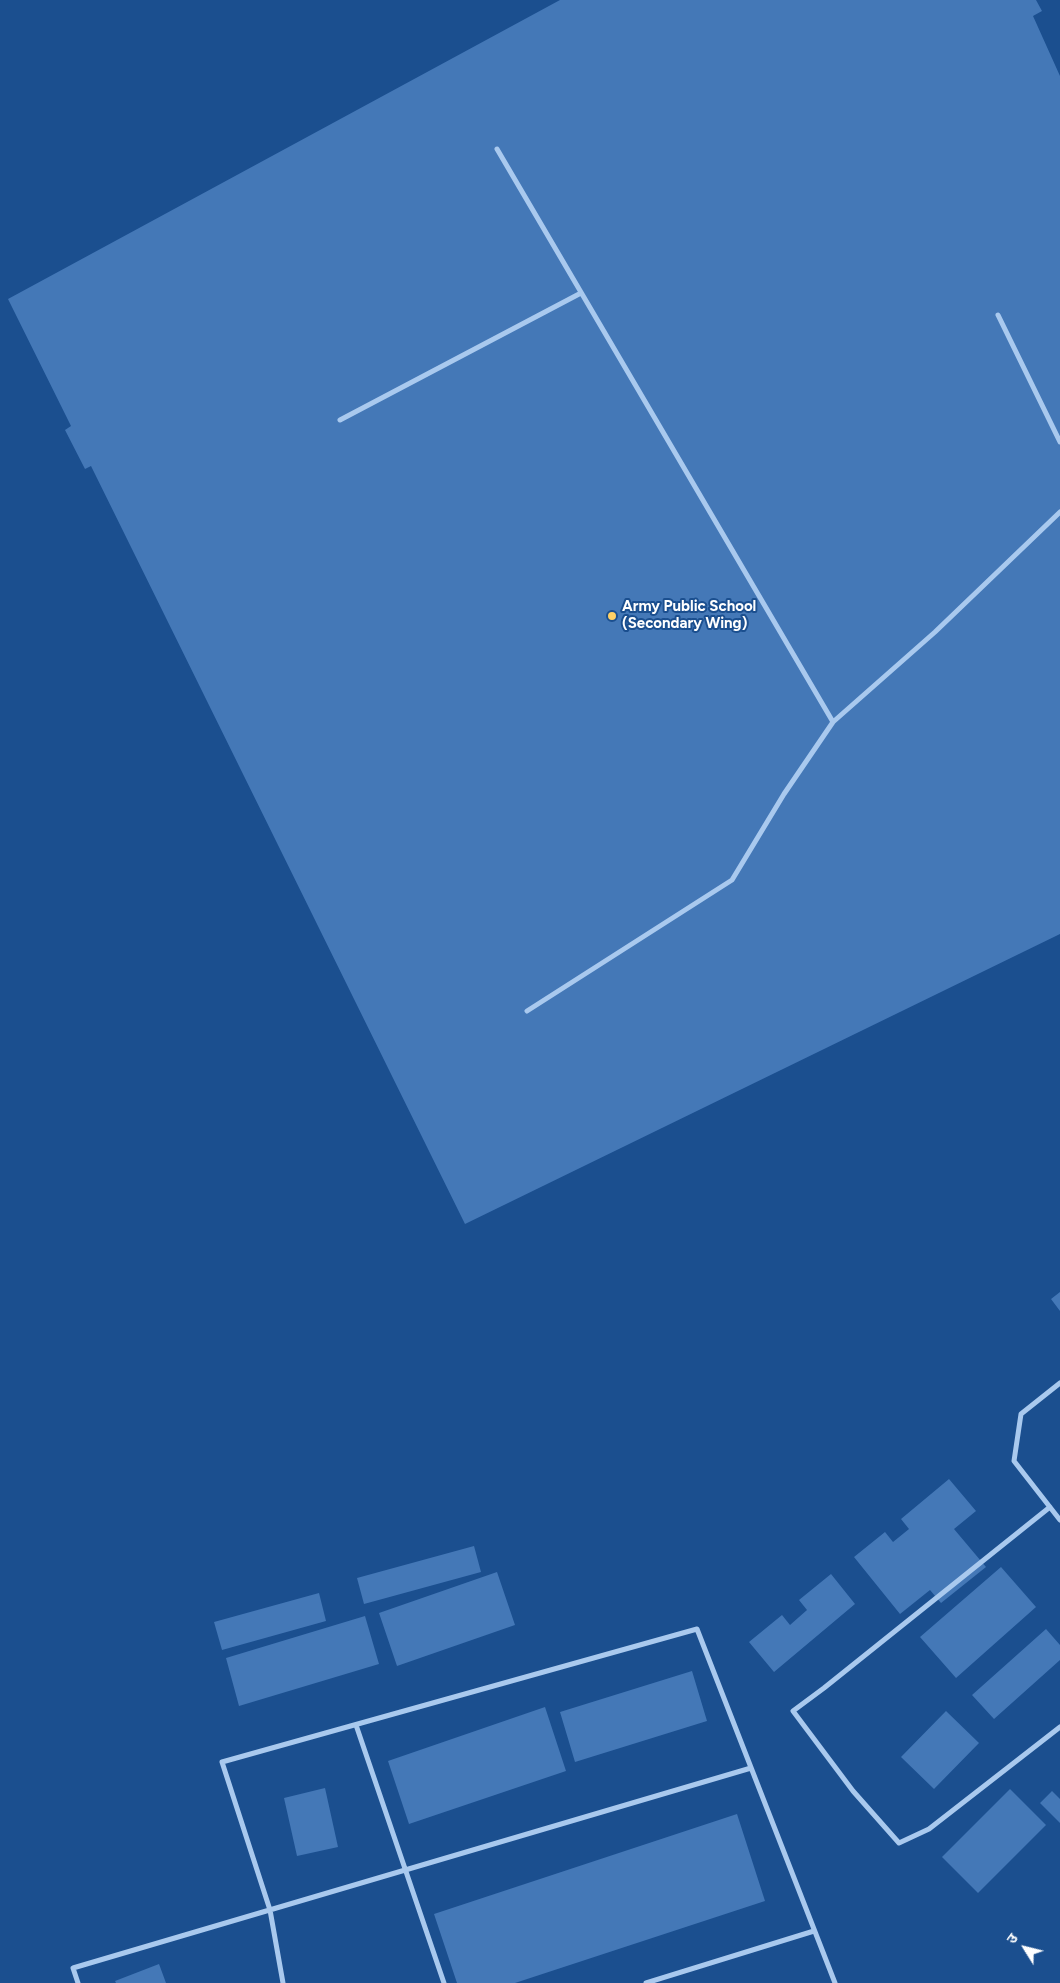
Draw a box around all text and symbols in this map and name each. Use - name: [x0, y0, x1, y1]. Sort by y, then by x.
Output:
- place label: Army Public School (Secondary Wing): [622, 598, 756, 633]
- marker: Army Public School (Secondary Wing): [606, 610, 618, 622]
- north arrow: [1000, 1923, 1050, 1973]
- text: उ: [1003, 1931, 1022, 1947]

